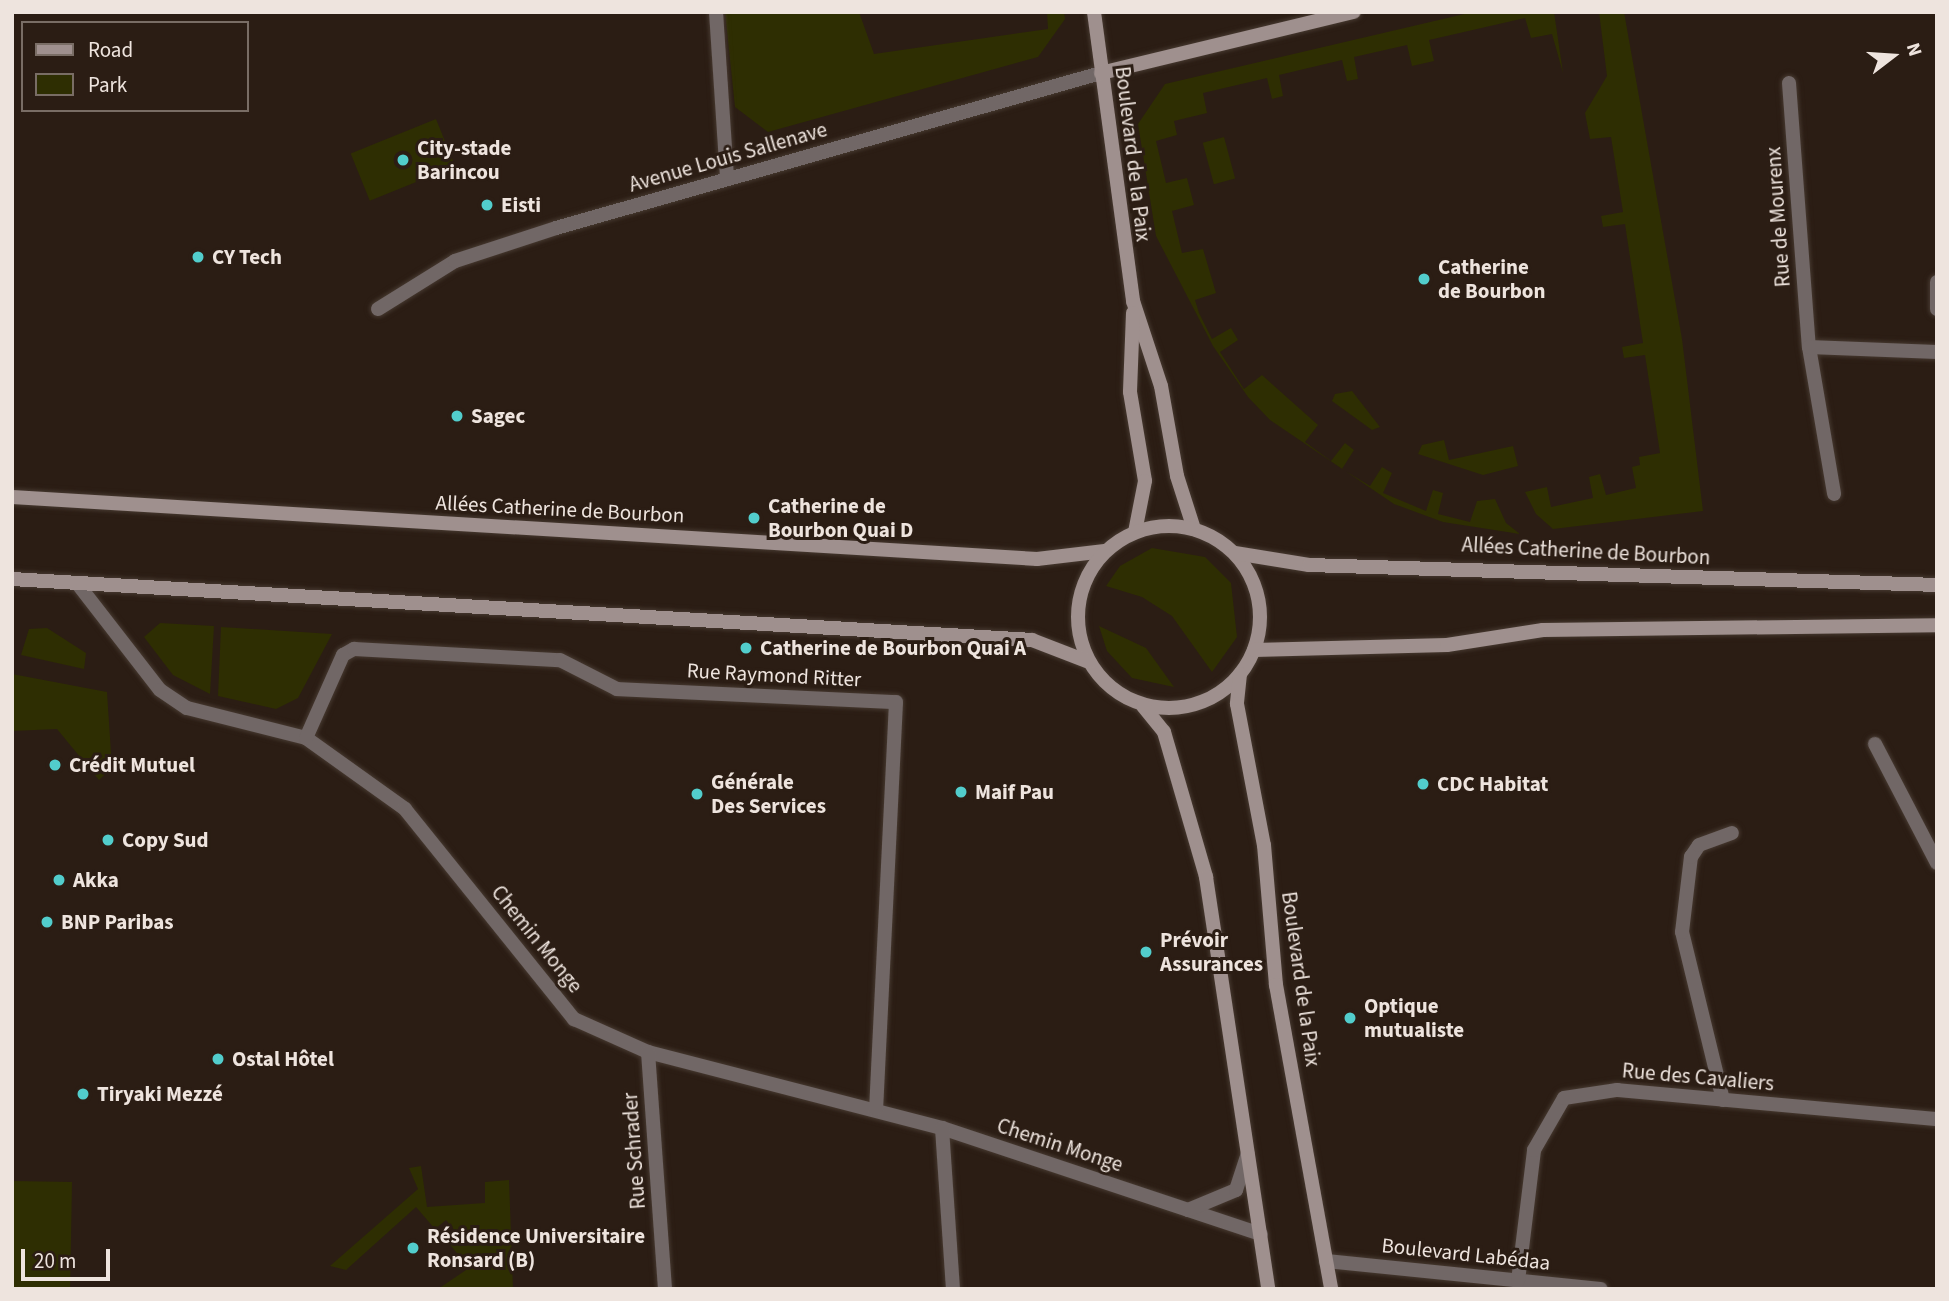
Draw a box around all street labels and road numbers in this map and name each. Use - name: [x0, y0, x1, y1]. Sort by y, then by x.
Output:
- street label: Boulevard de la Paix: [1110, 65, 1156, 243]
- street label: Avenue Louis Sallenave: [626, 117, 830, 197]
- street label: Rue de Mourenx: [1761, 146, 1795, 288]
- street label: Allées Catherine de Bourbon: [435, 490, 685, 528]
- street label: Allées Catherine de Bourbon: [1461, 532, 1711, 570]
- street label: Rue Raymond Ritter: [686, 658, 862, 692]
- street label: Chemin Monge: [486, 880, 588, 998]
- street label: Boulevard de la Paix: [1276, 890, 1326, 1068]
- street label: Rue des Cavaliers: [1621, 1058, 1775, 1096]
- street label: Rue Schrader: [617, 1092, 651, 1210]
- street label: Chemin Monge: [994, 1113, 1126, 1177]
- street label: Boulevard Labédaa: [1380, 1233, 1552, 1275]

